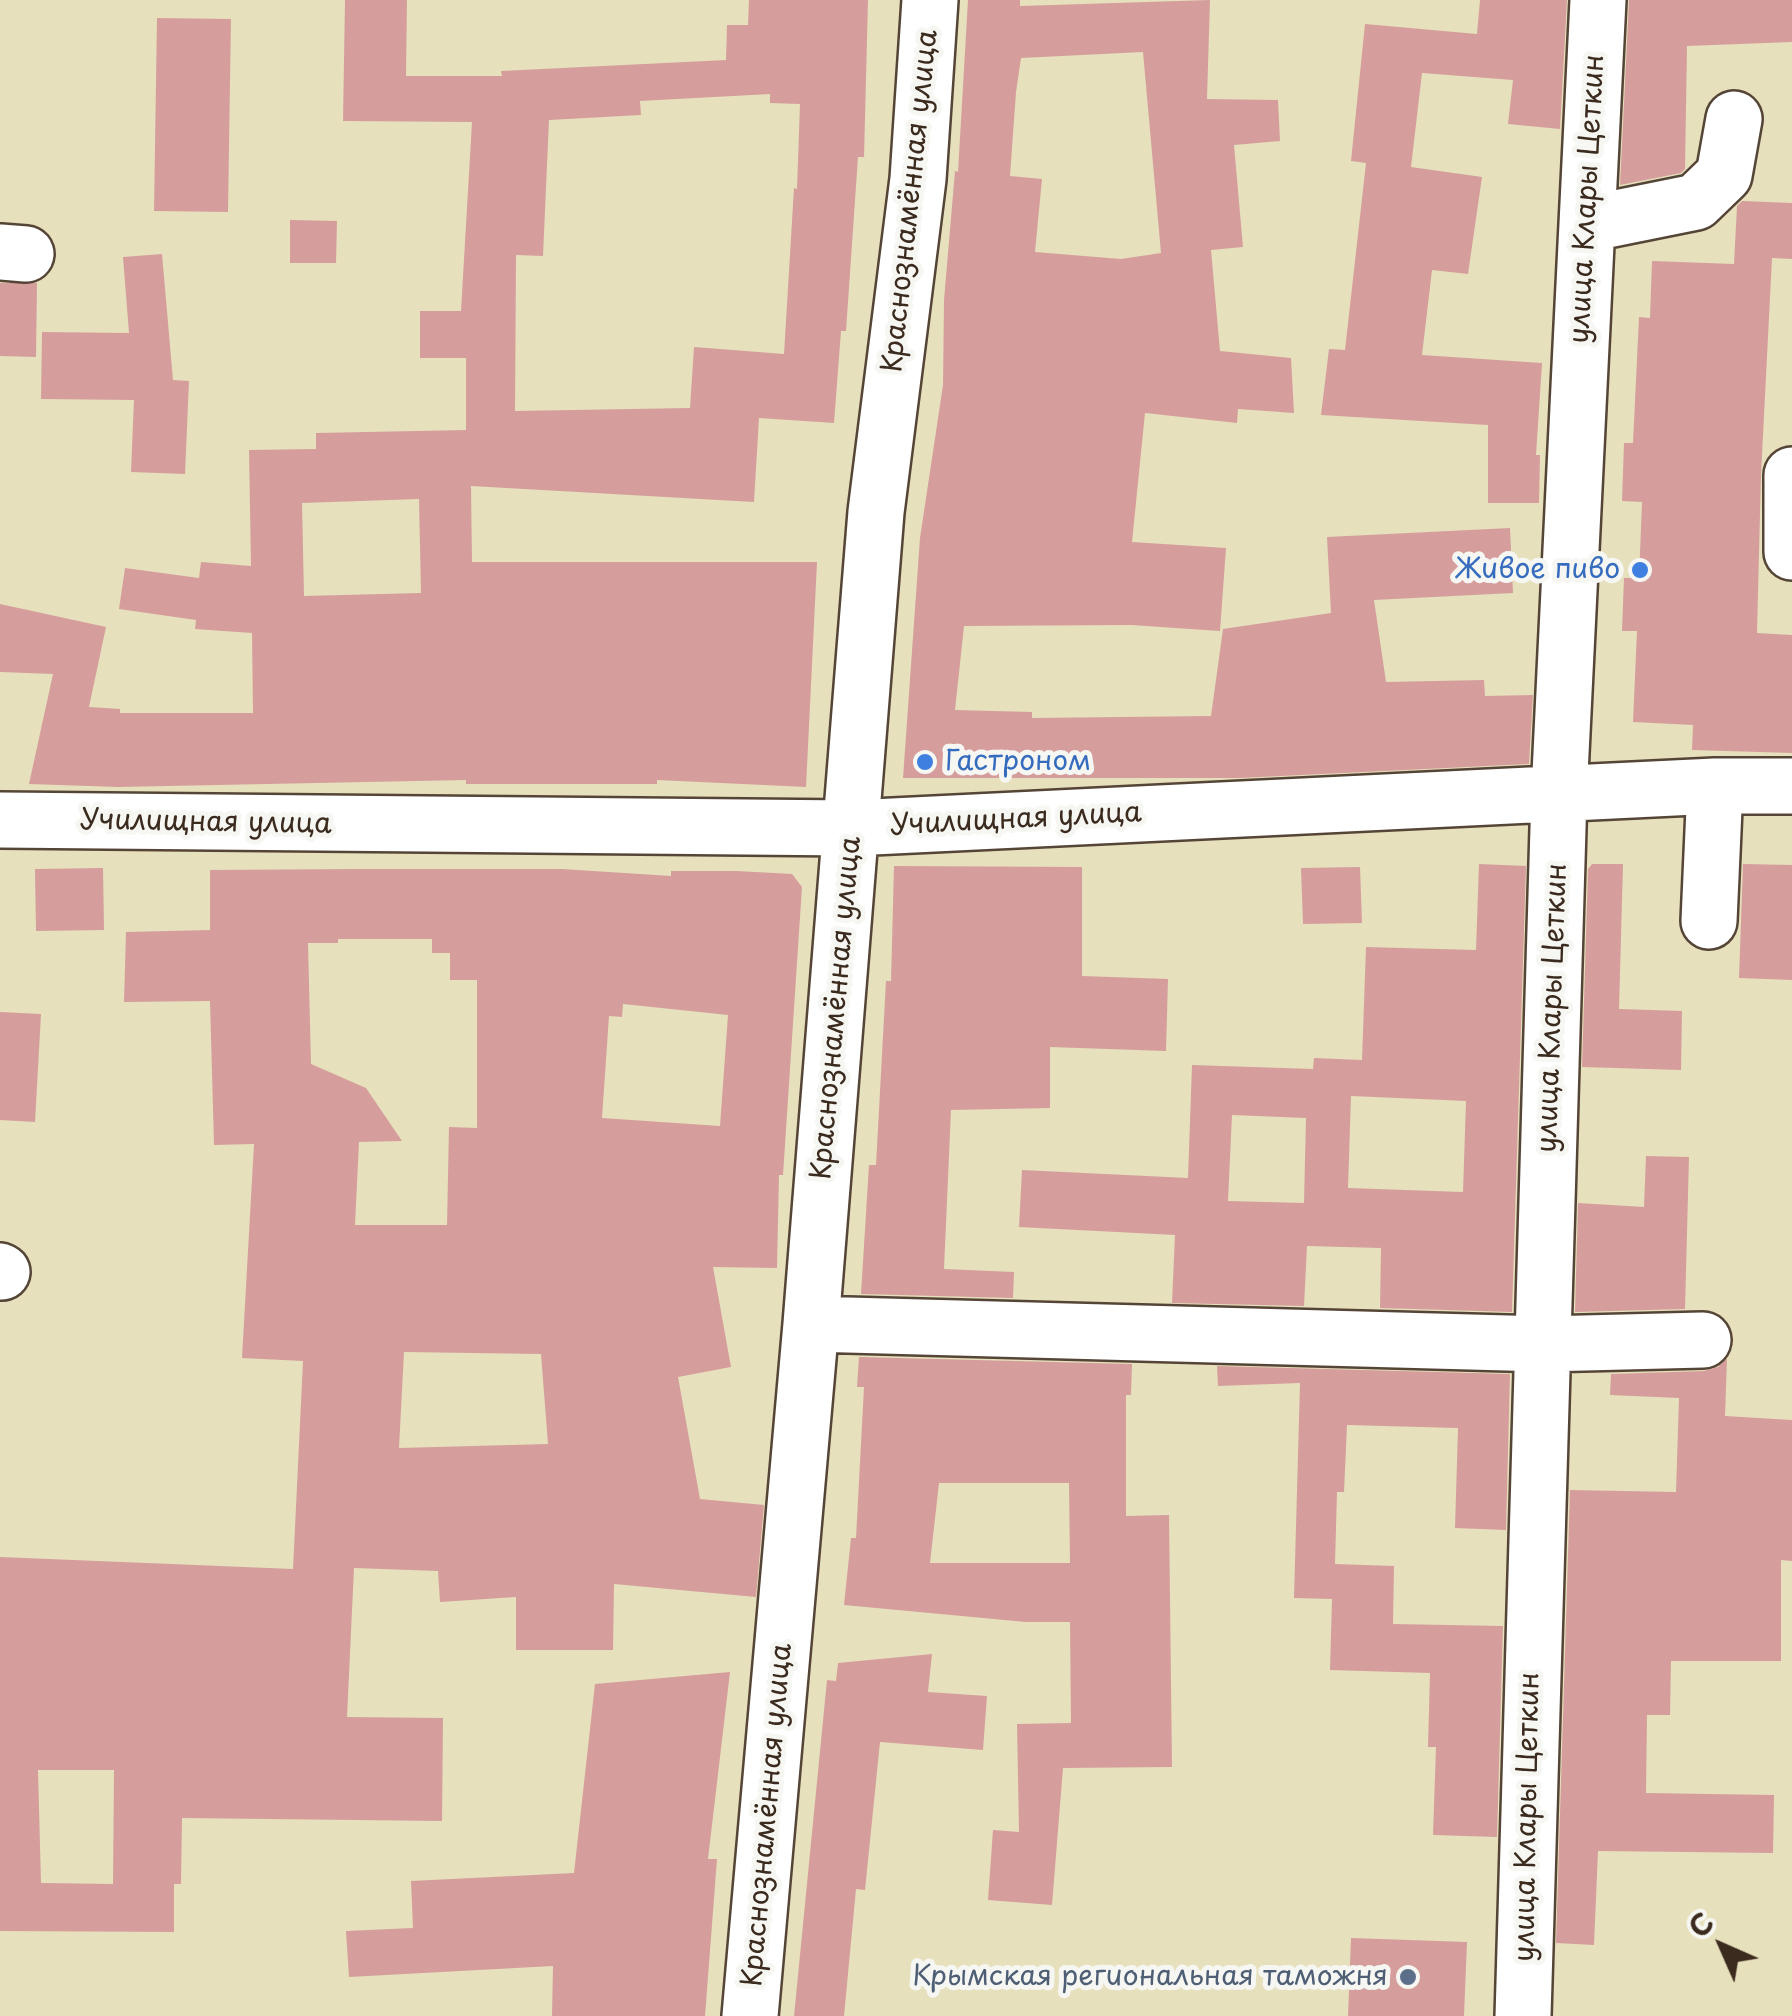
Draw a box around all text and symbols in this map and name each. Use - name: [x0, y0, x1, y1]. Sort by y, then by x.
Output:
- street label: Краснознамённая улица: [876, 28, 946, 374]
- street label: улица Клары Цеткин: [1564, 53, 1612, 345]
- place label: Живое пиво: [1454, 553, 1620, 587]
- marker: Живое пиво: [1629, 559, 1651, 581]
- place label: Гастроном: [945, 745, 1091, 779]
- marker: Гастроном: [914, 751, 936, 773]
- street label: Училищная улица: [890, 797, 1142, 843]
- street label: Училищная улица: [80, 804, 332, 842]
- street label: Краснознамённая улица: [805, 835, 869, 1181]
- street label: улица Клары Цеткин: [1531, 863, 1575, 1153]
- street label: Краснознамённая улица: [736, 1642, 800, 1988]
- street label: улица Клары Цеткин: [1509, 1672, 1547, 1962]
- north arrow: [1672, 1896, 1772, 1996]
- text: С: [1678, 1902, 1723, 1947]
- place label: Крымская региональная таможня: [912, 1960, 1388, 1994]
- marker: Крымская региональная таможня: [1397, 1966, 1419, 1988]

